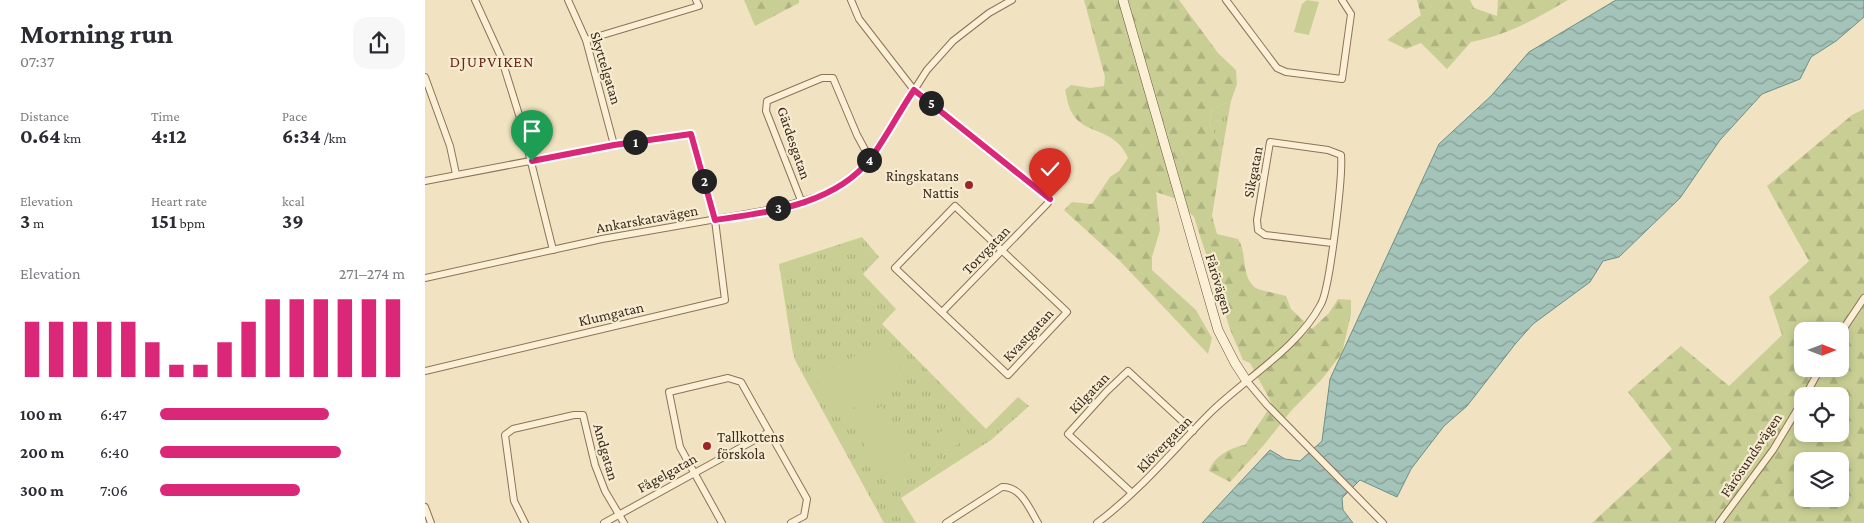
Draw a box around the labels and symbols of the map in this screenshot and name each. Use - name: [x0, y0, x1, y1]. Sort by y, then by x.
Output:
- street label: Skyttelgatan: [586, 30, 625, 107]
- district label: DJUPVIKEN: [449, 53, 535, 71]
- pin: 5: [919, 90, 943, 116]
- street label: Gärdesgatan: [773, 105, 814, 182]
- pin: [511, 110, 553, 161]
- pin: 1: [623, 130, 647, 154]
- street label: Sikgatan: [1240, 145, 1267, 199]
- pin: 4: [857, 148, 881, 172]
- pin: [1029, 148, 1071, 199]
- pin: 2: [691, 168, 717, 194]
- place label: Ringskatans Nattis: [886, 168, 959, 201]
- marker: Ringskatans Nattis: [963, 179, 975, 191]
- pin: 3: [765, 196, 791, 220]
- street label: Ankarskatavägen: [595, 202, 699, 237]
- street label: Torvgatan: [959, 222, 1014, 278]
- street label: Fårövägen: [1201, 252, 1236, 316]
- street label: Klumgatan: [577, 299, 645, 330]
- street label: Kvastgatan: [999, 305, 1057, 365]
- north arrow: [1794, 322, 1849, 378]
- street label: Kilgatan: [1066, 369, 1113, 417]
- street label: Fårösundsvägen: [1717, 410, 1786, 501]
- street label: Klövergatan: [1133, 412, 1196, 476]
- street label: Andgatan: [589, 422, 622, 483]
- place label: Tallkottens förskola: [717, 429, 784, 462]
- marker: Tallkottens förskola: [701, 440, 713, 452]
- street label: Fågelgatan: [634, 450, 700, 497]

